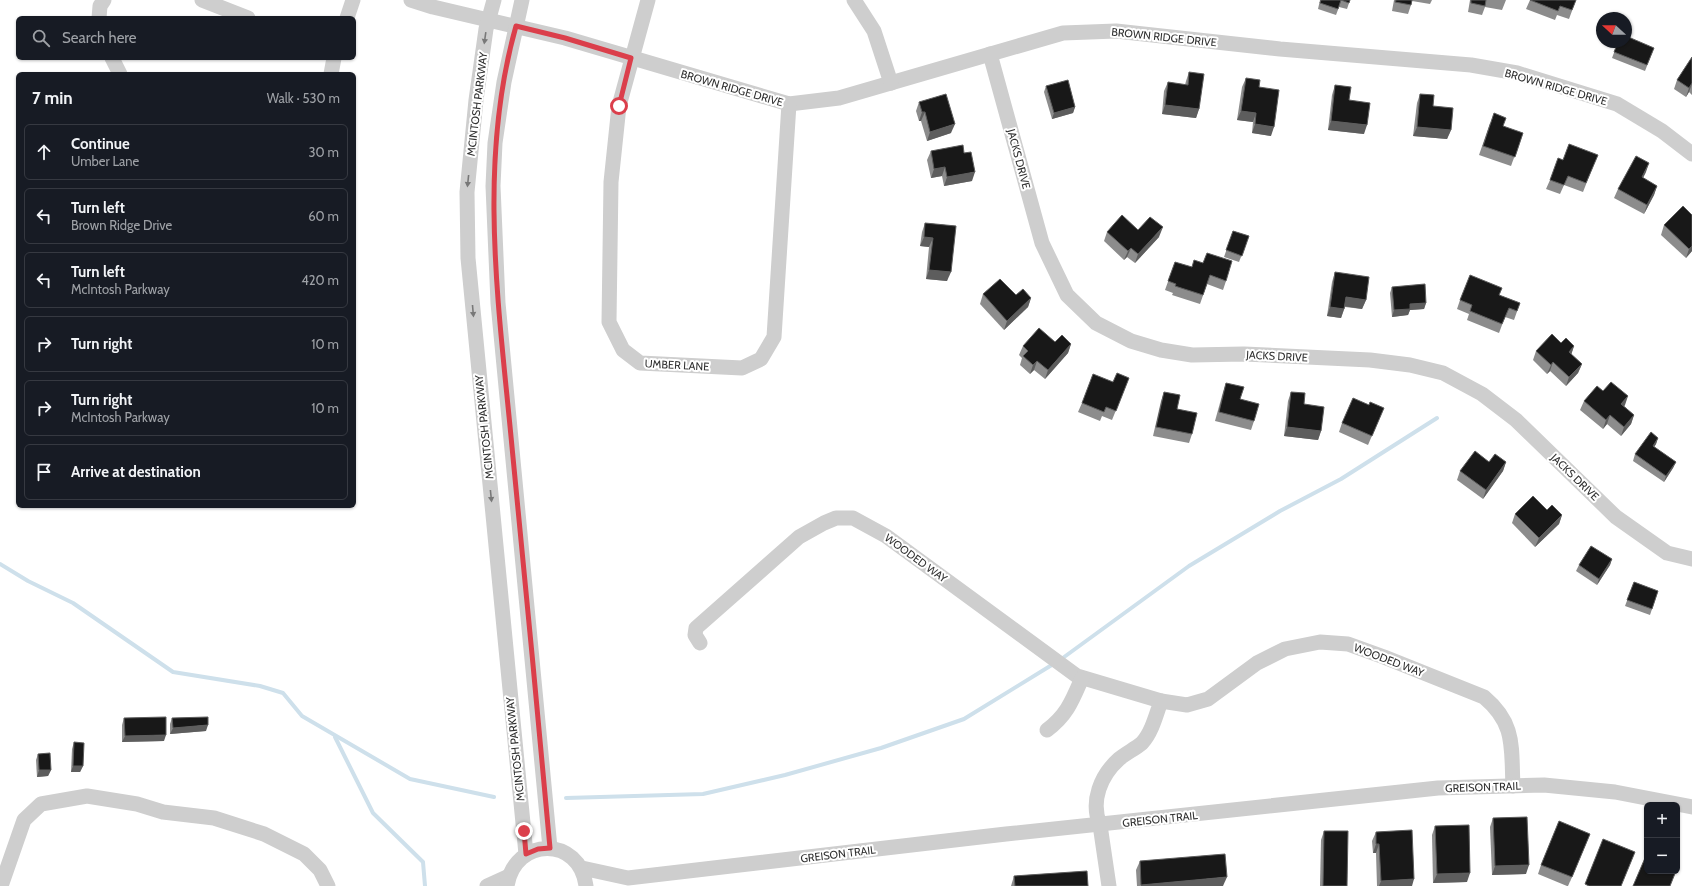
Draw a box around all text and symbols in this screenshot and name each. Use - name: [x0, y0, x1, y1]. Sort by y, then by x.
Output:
- north arrow: [1596, 12, 1632, 48]
- search box: [16, 16, 356, 60]
- street label: BROWN RIDGE DRIVE: [1111, 25, 1217, 49]
- icon: search: [30, 27, 52, 49]
- text: Search here: [62, 29, 137, 47]
- one-way arrow: [482, 32, 488, 44]
- street label: MCINTOSH PARKWAY: [464, 50, 490, 157]
- street label: BROWN RIDGE DRIVE: [1503, 66, 1609, 108]
- street label: BROWN RIDGE DRIVE: [679, 67, 785, 109]
- text: 7 min: [32, 88, 73, 108]
- text: Walk · 530 m: [267, 90, 340, 106]
- route start: [610, 97, 628, 115]
- street label: JACKS DRIVE: [1004, 126, 1034, 191]
- text: Continue: [71, 135, 130, 153]
- icon: ahead: [33, 141, 55, 163]
- text: 30 m: [309, 144, 339, 160]
- text: Umber Lane: [71, 153, 139, 169]
- one-way arrow: [465, 175, 471, 187]
- text: Turn left: [71, 199, 125, 217]
- icon: left: [33, 205, 55, 227]
- text: 60 m: [308, 208, 339, 224]
- text: Brown Ridge Drive: [71, 217, 172, 233]
- text: Turn left: [71, 263, 125, 281]
- icon: left: [33, 269, 55, 291]
- text: 420 m: [301, 272, 339, 288]
- text: McIntosh Parkway: [71, 281, 170, 297]
- one-way arrow: [470, 305, 476, 317]
- icon: right: [33, 333, 55, 355]
- text: Turn right: [71, 335, 132, 353]
- text: 10 m: [311, 336, 339, 352]
- street label: JACKS DRIVE: [1245, 347, 1308, 365]
- street label: UMBER LANE: [644, 356, 710, 374]
- street label: MCINTOSH PARKWAY: [471, 373, 496, 480]
- text: Turn right: [71, 391, 132, 409]
- icon: right: [33, 397, 55, 419]
- text: 10 m: [311, 400, 339, 416]
- text: McIntosh Parkway: [71, 409, 170, 425]
- street label: JACKS DRIVE: [1547, 450, 1602, 503]
- icon: arrive: [33, 461, 55, 483]
- text: Arrive at destination: [71, 463, 201, 481]
- one-way arrow: [487, 490, 494, 502]
- street label: WOODED WAY: [882, 531, 951, 586]
- street label: WOODED WAY: [1352, 640, 1427, 680]
- street label: MCINTOSH PARKWAY: [502, 695, 527, 802]
- street label: GREISON TRAIL: [1445, 779, 1522, 795]
- map controls: [1644, 802, 1680, 874]
- button: +: [1644, 802, 1680, 838]
- street label: GREISON TRAIL: [1122, 808, 1199, 830]
- route end: [515, 822, 533, 840]
- button: −: [1644, 838, 1680, 874]
- street label: GREISON TRAIL: [800, 842, 877, 866]

